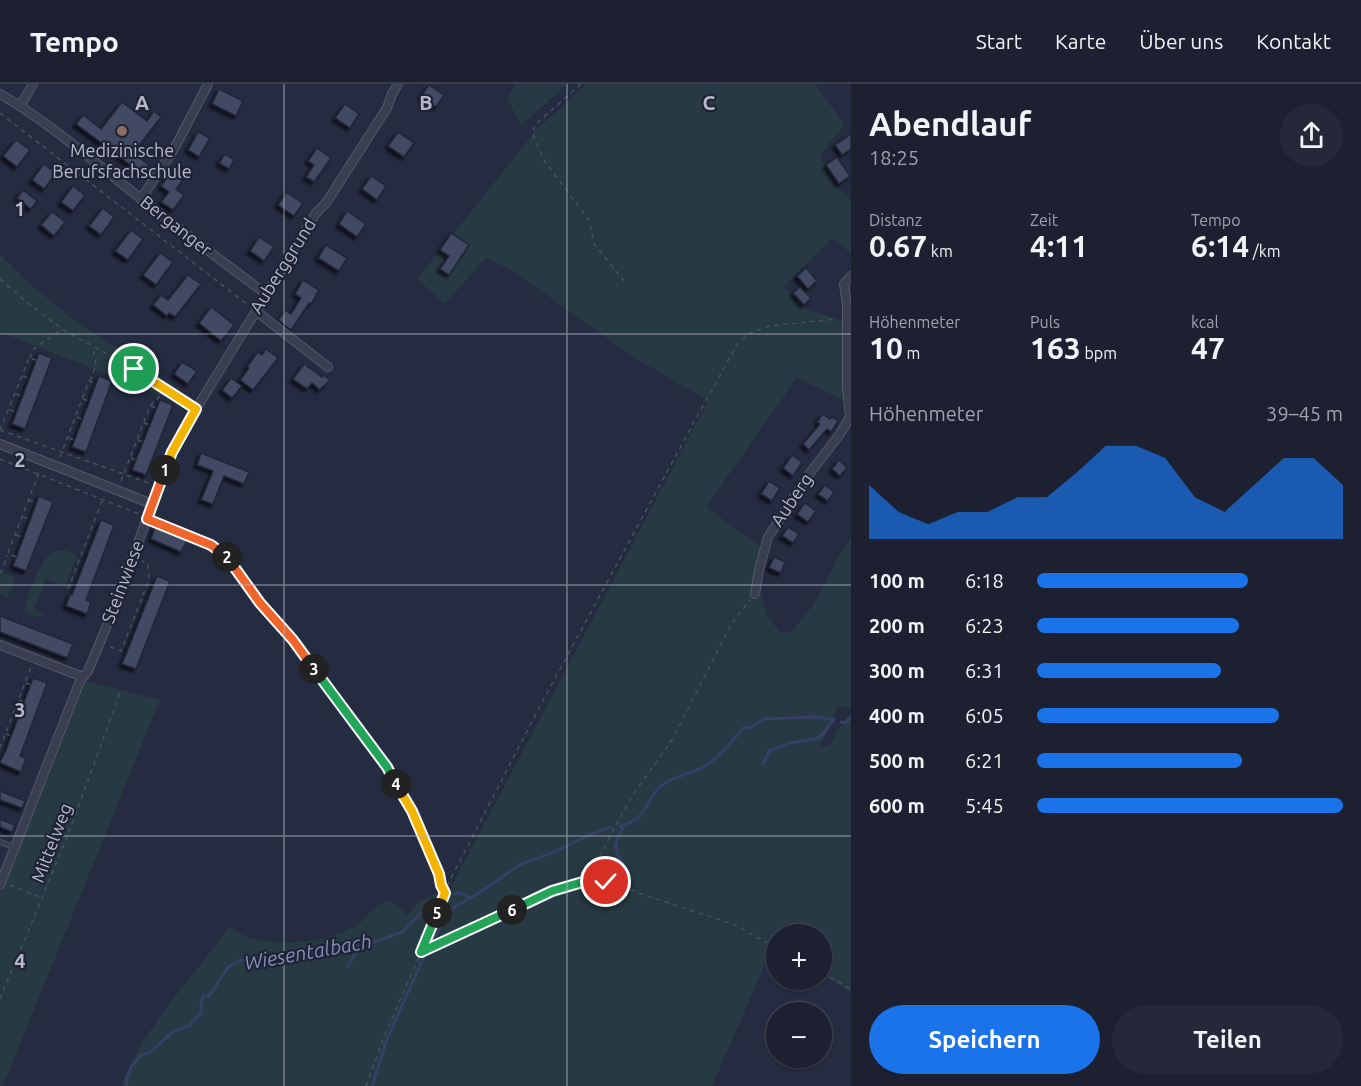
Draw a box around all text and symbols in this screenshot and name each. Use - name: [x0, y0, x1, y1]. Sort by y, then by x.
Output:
- text: Tempo: [30, 26, 119, 57]
- text: Start: [976, 29, 1022, 53]
- text: Karte: [1055, 29, 1106, 53]
- text: Über uns: [1139, 29, 1223, 53]
- text: Kontakt: [1256, 29, 1331, 53]
- text: A: [135, 91, 149, 114]
- text: B: [419, 91, 433, 114]
- text: C: [703, 91, 716, 114]
- button: share: [1280, 104, 1343, 167]
- text: Abendlauf: [869, 105, 1031, 142]
- marker: Medizinische Berufsfachschule: [115, 124, 129, 138]
- place label: Medizinische Berufsfachschule: [52, 140, 192, 181]
- text: 18:25: [869, 146, 919, 169]
- street label: Berganger: [137, 191, 216, 259]
- text: 1: [14, 197, 26, 220]
- text: Distanz: [869, 211, 922, 229]
- text: Zeit: [1030, 211, 1058, 229]
- text: Tempo: [1191, 211, 1241, 229]
- street label: Auberggrund: [245, 214, 319, 317]
- text: 0.67: [869, 229, 927, 263]
- text: 4:11: [1030, 229, 1088, 263]
- text: 6:14: [1191, 229, 1249, 263]
- text: km: [927, 242, 953, 260]
- text: /km: [1249, 242, 1281, 260]
- text: Höhenmeter: [869, 313, 960, 331]
- text: Puls: [1030, 313, 1060, 331]
- text: kcal: [1191, 313, 1219, 331]
- text: 10: [869, 331, 903, 365]
- text: 163: [1030, 331, 1081, 365]
- text: 47: [1191, 331, 1225, 365]
- pin: [108, 343, 159, 394]
- text: m: [903, 344, 920, 362]
- text: bpm: [1081, 344, 1117, 362]
- icon: arrive: [117, 352, 150, 385]
- text: Höhenmeter: [869, 402, 983, 425]
- text: 39–45 m: [1266, 402, 1343, 425]
- text: 2: [14, 448, 26, 471]
- pin: 1: [150, 455, 180, 485]
- text: 1: [160, 461, 170, 479]
- street label: Auberg: [766, 469, 816, 530]
- street label: Steinwiese: [97, 537, 147, 626]
- pin: 2: [212, 542, 242, 572]
- text: 2: [222, 548, 232, 566]
- text: 100 m: [869, 569, 925, 592]
- text: 6:18: [965, 569, 1004, 592]
- text: 200 m: [869, 614, 925, 637]
- text: 6:23: [965, 614, 1004, 637]
- pin: 3: [299, 654, 329, 684]
- text: 300 m: [869, 659, 925, 682]
- text: 6:31: [965, 659, 1004, 682]
- text: 3: [309, 660, 319, 678]
- text: 3: [14, 698, 26, 721]
- text: 400 m: [869, 704, 925, 727]
- text: 6:05: [965, 704, 1004, 727]
- text: 500 m: [869, 749, 925, 772]
- text: 6:21: [965, 749, 1004, 772]
- pin: 4: [381, 769, 411, 799]
- text: 4: [391, 775, 401, 793]
- text: 600 m: [869, 794, 925, 817]
- text: 5:45: [965, 794, 1004, 817]
- street label: Mittelweg: [27, 800, 75, 885]
- pin: [580, 856, 631, 907]
- icon: check: [589, 865, 622, 898]
- pin: 6: [497, 895, 527, 925]
- pin: 5: [422, 898, 452, 928]
- text: 6: [507, 901, 517, 919]
- text: 5: [432, 904, 442, 922]
- map controls: [766, 924, 832, 1068]
- button: +: [766, 924, 832, 990]
- water label: Wiesentalbach: [243, 929, 373, 974]
- text: 4: [14, 949, 26, 972]
- button: −: [766, 1002, 832, 1068]
- button: Speichern: [869, 1005, 1100, 1074]
- button: Teilen: [1112, 1005, 1343, 1074]

